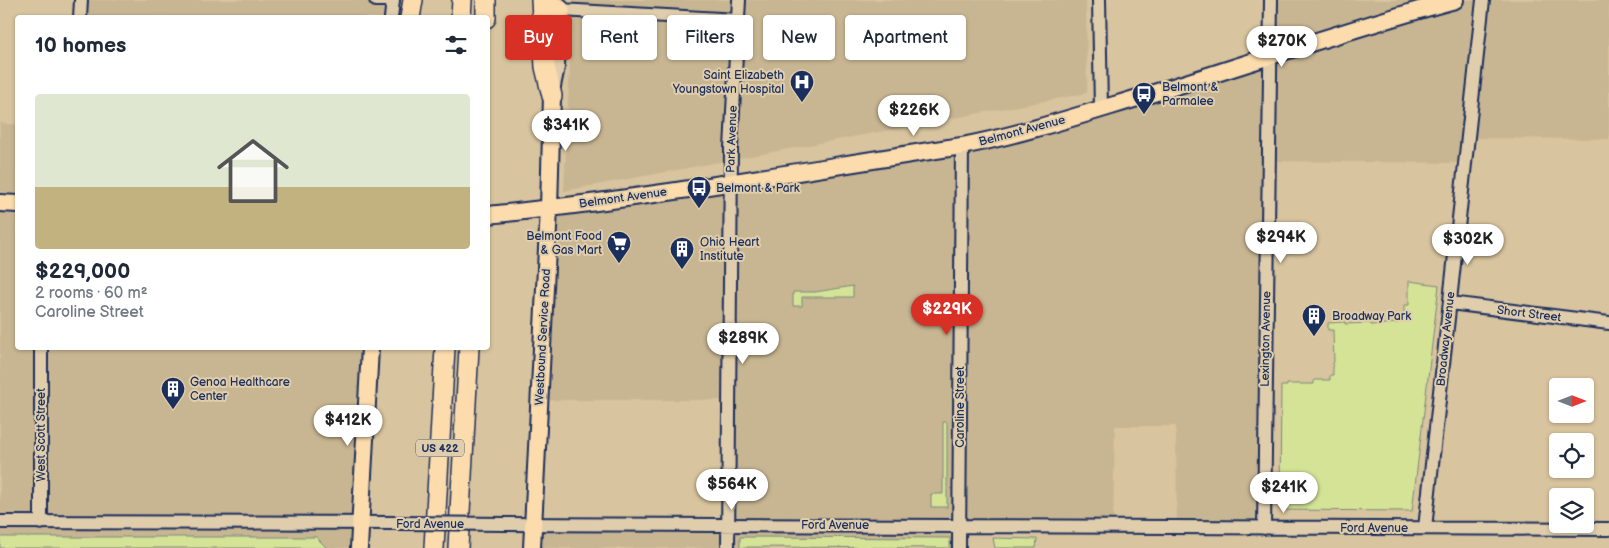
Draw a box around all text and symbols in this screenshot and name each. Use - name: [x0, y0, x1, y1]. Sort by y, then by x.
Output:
- chip: Buy: [505, 15, 572, 60]
- chip: Rent: [582, 15, 657, 60]
- chip: Filters: [667, 15, 753, 60]
- chip: New: [763, 15, 835, 60]
- chip: Apartment: [845, 15, 966, 60]
- pin: $270K: [1247, 26, 1317, 68]
- icon: filters: [442, 31, 470, 59]
- text: $270K: [1257, 32, 1307, 51]
- text: 10 homes: [35, 33, 126, 58]
- place label: Saint Elizabeth Youngstown Hospital: [672, 68, 784, 97]
- hospital icon: Saint Elizabeth Youngstown Hospital: [789, 69, 815, 103]
- place label: Belmont & Parmalee: [1162, 80, 1218, 109]
- bus stop icon: Belmont & Parmalee: [1131, 81, 1157, 115]
- pin: $226K: [879, 94, 949, 137]
- text: $226K: [889, 101, 939, 120]
- street label: Park Avenue: [723, 105, 741, 173]
- pin: $341K: [531, 110, 601, 152]
- street label: Belmont Avenue: [977, 112, 1067, 150]
- text: $341K: [543, 116, 589, 135]
- icon: home: [208, 126, 298, 216]
- bus stop icon: Belmont & Park: [686, 175, 712, 209]
- place label: Belmont & Park: [716, 181, 800, 196]
- street label: Belmont Avenue: [578, 184, 668, 212]
- pin: $294K: [1246, 222, 1316, 264]
- pin: $302K: [1433, 224, 1503, 266]
- text: $294K: [1256, 228, 1306, 247]
- place label: Belmont Food & Gas Mart: [526, 229, 602, 258]
- supermarket icon: Belmont Food & Gas Mart: [606, 230, 632, 264]
- text: $302K: [1443, 230, 1493, 249]
- place label: Ohio Heart Institute: [700, 235, 760, 264]
- building icon: Ohio Heart Institute: [669, 236, 695, 270]
- text: $229,000: [35, 259, 130, 284]
- street label: Westbound Service Road: [532, 268, 554, 406]
- text: 2 rooms · 60 m²: [35, 284, 148, 303]
- street label: Lexington Avenue: [1258, 291, 1274, 387]
- street label: Broadway Avenue: [1434, 291, 1458, 387]
- pin: $229K: [912, 294, 982, 336]
- text: $229K: [922, 300, 972, 319]
- text: Caroline Street: [35, 303, 144, 322]
- building icon: Broadway Park: [1301, 303, 1327, 337]
- street label: Short Street: [1496, 303, 1562, 325]
- place label: Broadway Park: [1332, 309, 1411, 324]
- pin: $289K: [708, 322, 778, 365]
- text: $289K: [718, 329, 768, 348]
- street label: Caroline Street: [953, 366, 968, 448]
- place label: Genoa Healthcare Center: [190, 375, 290, 404]
- building icon: Genoa Healthcare Center: [160, 376, 186, 410]
- north arrow: [1549, 378, 1594, 422]
- map controls: [1549, 378, 1594, 533]
- street label: West Scott Street: [34, 388, 49, 482]
- pin: $412K: [313, 404, 383, 447]
- text: $412K: [325, 411, 371, 430]
- button: locate: [1549, 433, 1594, 478]
- road number: US 422: [416, 439, 464, 456]
- pin: $564K: [697, 468, 767, 511]
- pin: $241K: [1249, 472, 1319, 514]
- text: $564K: [707, 475, 757, 494]
- text: $241K: [1261, 478, 1307, 497]
- button: layers: [1549, 488, 1594, 533]
- street label: Ford Avenue: [396, 517, 464, 532]
- street label: Ford Avenue: [801, 518, 869, 533]
- street label: Ford Avenue: [1340, 521, 1408, 536]

